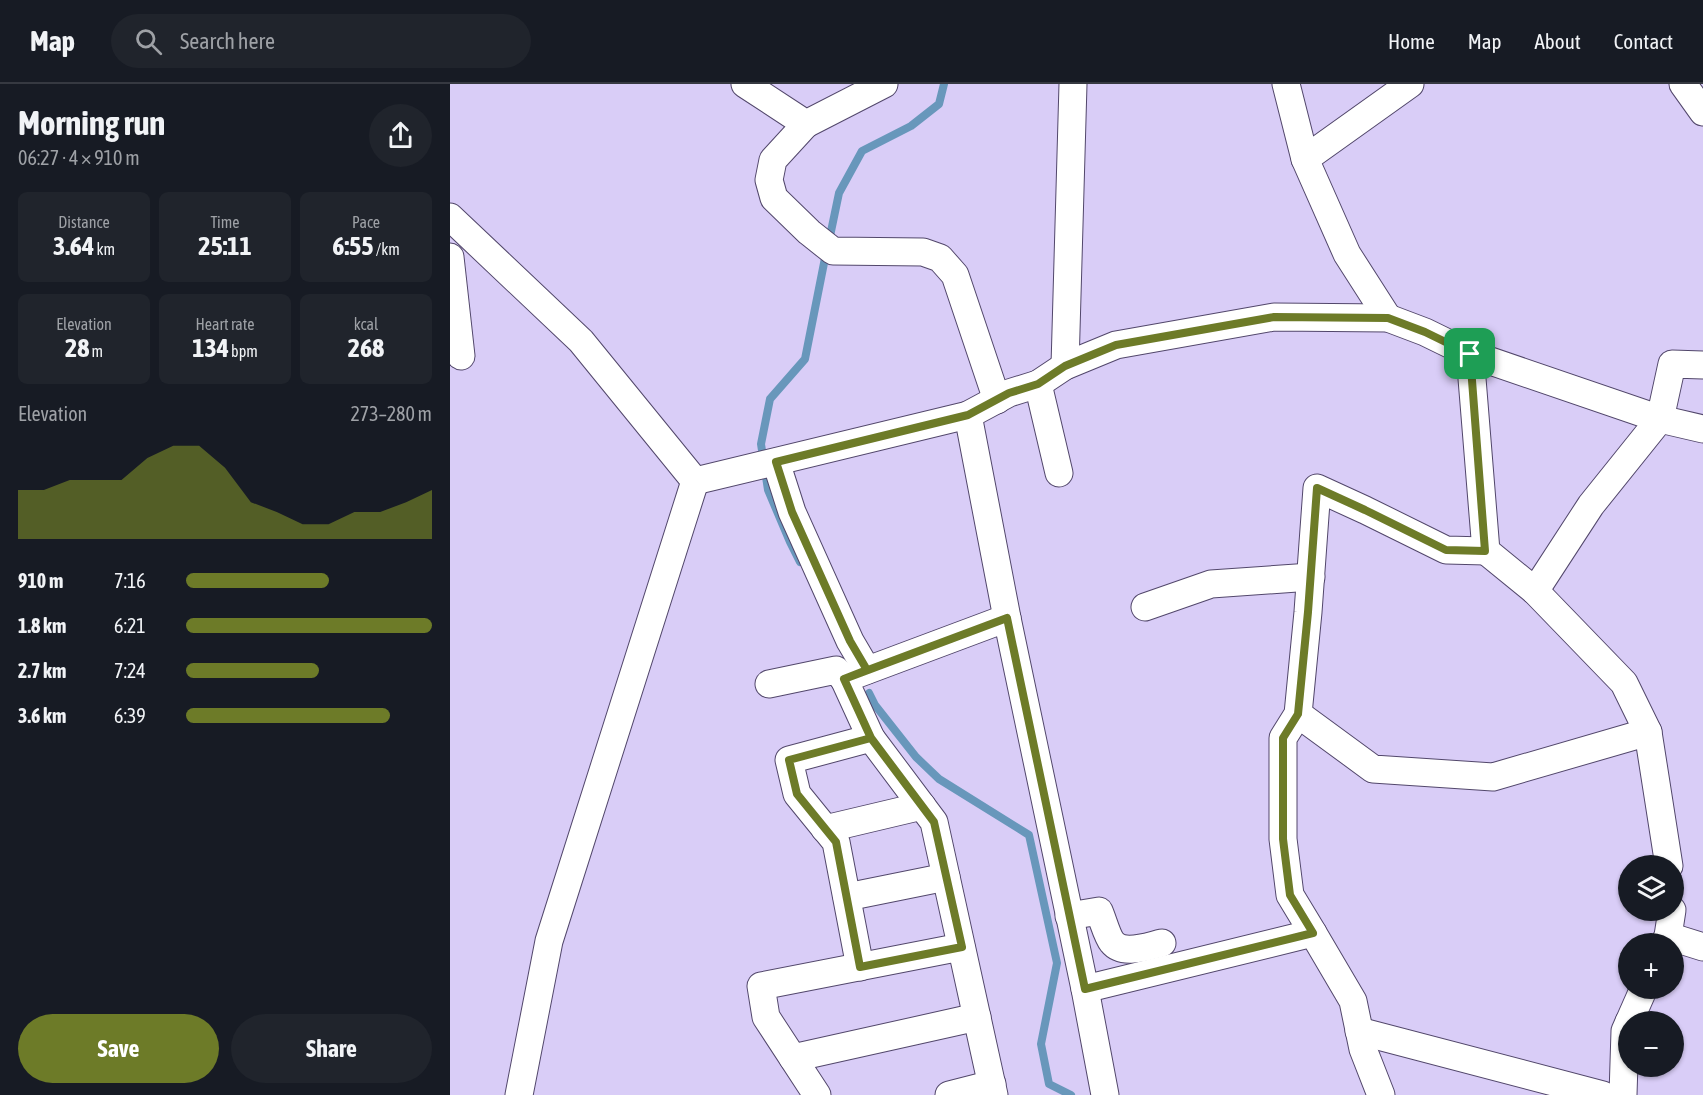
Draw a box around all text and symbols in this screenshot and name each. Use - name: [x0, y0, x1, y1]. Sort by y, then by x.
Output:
- search box: [111, 14, 531, 68]
- text: Map: [30, 25, 75, 57]
- icon: search: [132, 25, 165, 58]
- text: Search here: [180, 28, 275, 54]
- text: Home: [1388, 29, 1435, 53]
- text: Map: [1468, 29, 1502, 53]
- text: About: [1535, 29, 1581, 53]
- text: Contact: [1614, 29, 1673, 53]
- text: Morning run: [18, 104, 165, 142]
- button: share: [369, 104, 432, 167]
- text: 06:27 · 4 × 910 m: [18, 146, 140, 169]
- text: Distance: [58, 213, 110, 231]
- text: Time: [210, 213, 240, 231]
- text: Pace: [352, 213, 380, 231]
- text: 3.64: [53, 231, 94, 261]
- text: 25:11: [198, 231, 252, 261]
- text: 6:55: [332, 231, 374, 261]
- text: km: [94, 240, 115, 258]
- text: /km: [374, 240, 400, 258]
- text: Elevation: [56, 315, 112, 333]
- text: Heart rate: [196, 315, 254, 333]
- text: kcal: [354, 315, 378, 333]
- pin: [1444, 328, 1495, 379]
- text: 28: [65, 333, 89, 363]
- text: 134: [192, 333, 229, 363]
- text: 268: [348, 333, 384, 363]
- icon: arrive: [1453, 337, 1486, 370]
- text: m: [89, 342, 103, 360]
- text: bpm: [229, 342, 258, 360]
- text: Elevation: [18, 402, 87, 425]
- text: 273–280 m: [350, 402, 432, 425]
- text: 910 m: [18, 569, 63, 592]
- text: 7:16: [114, 569, 146, 592]
- text: 1.8 km: [18, 614, 66, 637]
- text: 6:21: [114, 614, 146, 637]
- text: 2.7 km: [18, 659, 66, 682]
- text: 7:24: [114, 659, 146, 682]
- text: 3.6 km: [18, 704, 66, 727]
- text: 6:39: [114, 704, 146, 727]
- map controls: [1618, 855, 1684, 1077]
- button: layers: [1618, 855, 1684, 921]
- button: +: [1618, 933, 1684, 999]
- button: −: [1618, 1011, 1684, 1077]
- button: Save: [18, 1014, 219, 1083]
- button: Share: [231, 1014, 432, 1083]

